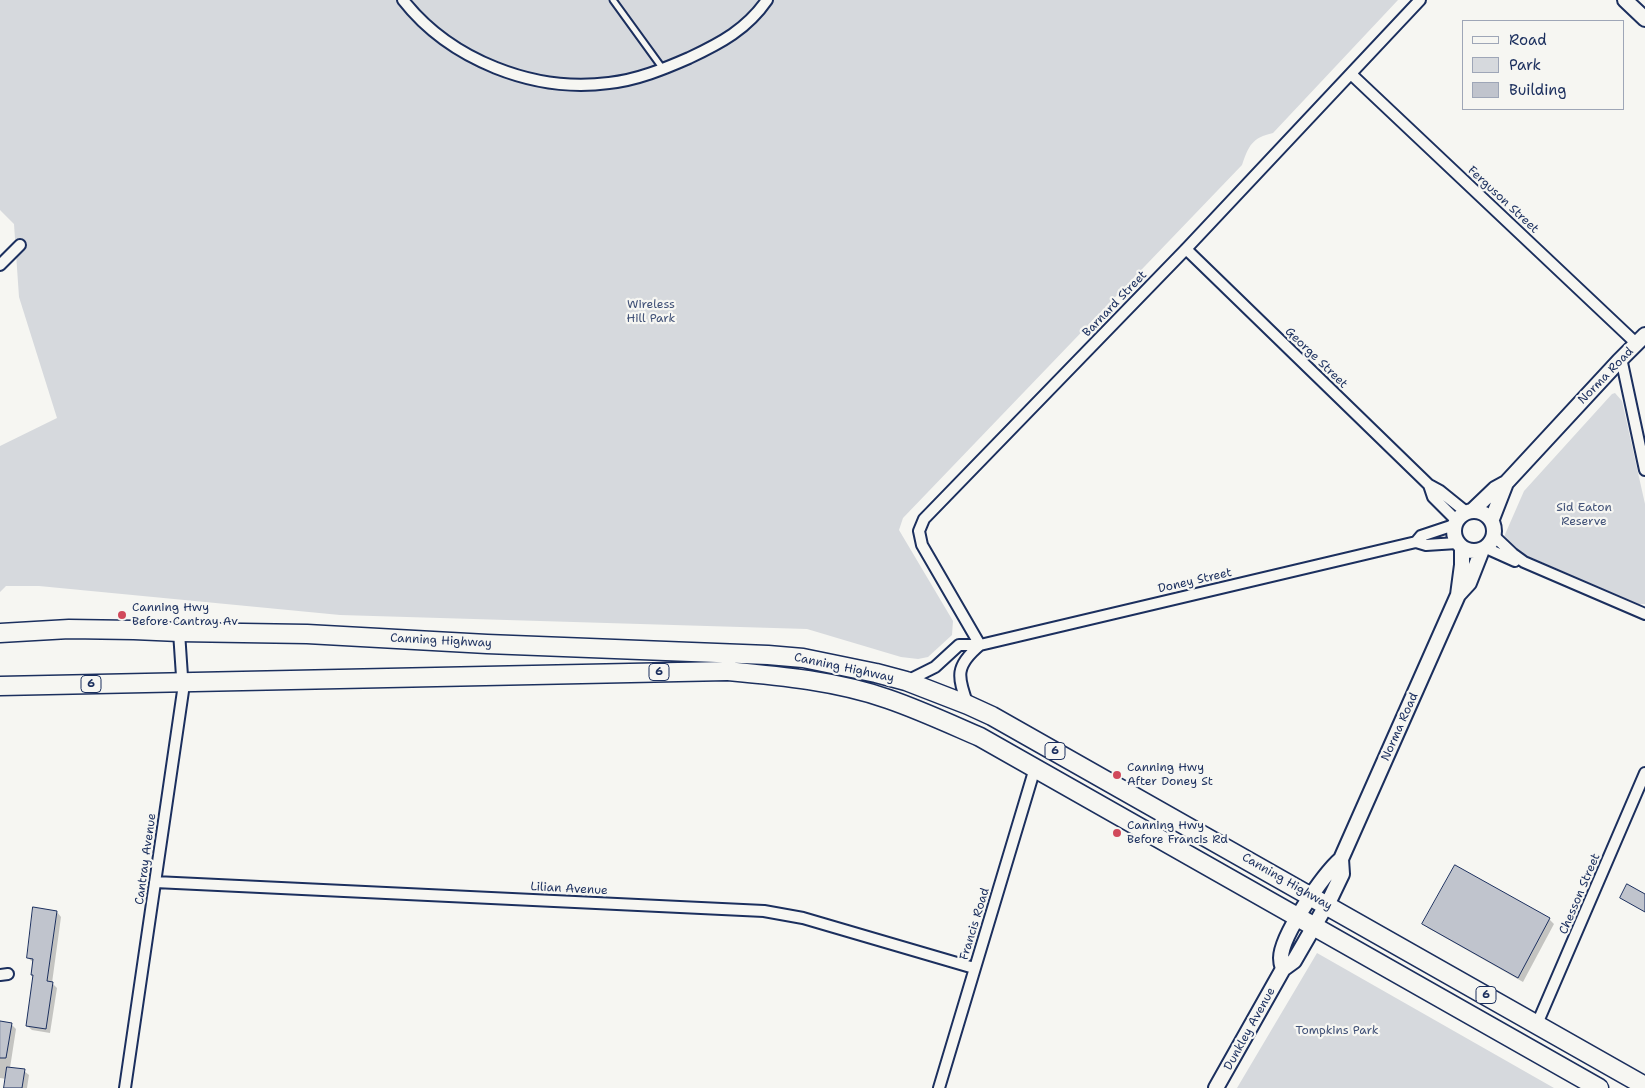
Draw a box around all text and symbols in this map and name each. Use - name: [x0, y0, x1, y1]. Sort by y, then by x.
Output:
- legend: [1462, 20, 1625, 110]
- text: Road: [1509, 30, 1547, 50]
- text: Park: [1509, 55, 1541, 75]
- text: Building: [1509, 80, 1566, 100]
- street label: Ferguson Street: [1465, 163, 1541, 237]
- street label: Barnard Street: [1080, 268, 1150, 340]
- park label: Wireless Hill Park: [626, 298, 676, 326]
- street label: George Street: [1282, 325, 1350, 391]
- street label: Norma Road: [1575, 345, 1637, 407]
- park label: Sid Eaton Reserve: [1556, 501, 1612, 529]
- street label: Doney Street: [1157, 566, 1233, 596]
- place label: Canning Hwy Before Cantray Av: [132, 601, 238, 629]
- marker: Canning Hwy Before Cantray Av: [116, 609, 128, 621]
- street label: Canning Highway: [390, 631, 492, 651]
- street label: Canning Highway: [793, 650, 895, 686]
- road number: 6: [649, 664, 669, 680]
- road number: 6: [81, 676, 101, 692]
- street label: Norma Road: [1378, 691, 1422, 763]
- road number: 6: [1045, 742, 1065, 759]
- place label: Canning Hwy After Doney St: [1127, 761, 1213, 789]
- marker: Canning Hwy After Doney St: [1111, 769, 1123, 781]
- street label: Cantray Avenue: [132, 812, 160, 906]
- place label: Canning Hwy Before Francis Rd: [1127, 819, 1228, 847]
- marker: Canning Hwy Before Francis Rd: [1111, 827, 1123, 839]
- street label: Canning Highway: [1239, 850, 1335, 914]
- street label: Chesson Street: [1556, 851, 1604, 937]
- street label: Lilian Avenue: [530, 880, 608, 898]
- street label: Francis Road: [957, 886, 993, 962]
- street label: Dunkley Avenue: [1221, 985, 1279, 1073]
- road number: 6: [1476, 986, 1496, 1004]
- park label: Tompkins Park: [1295, 1024, 1379, 1038]

